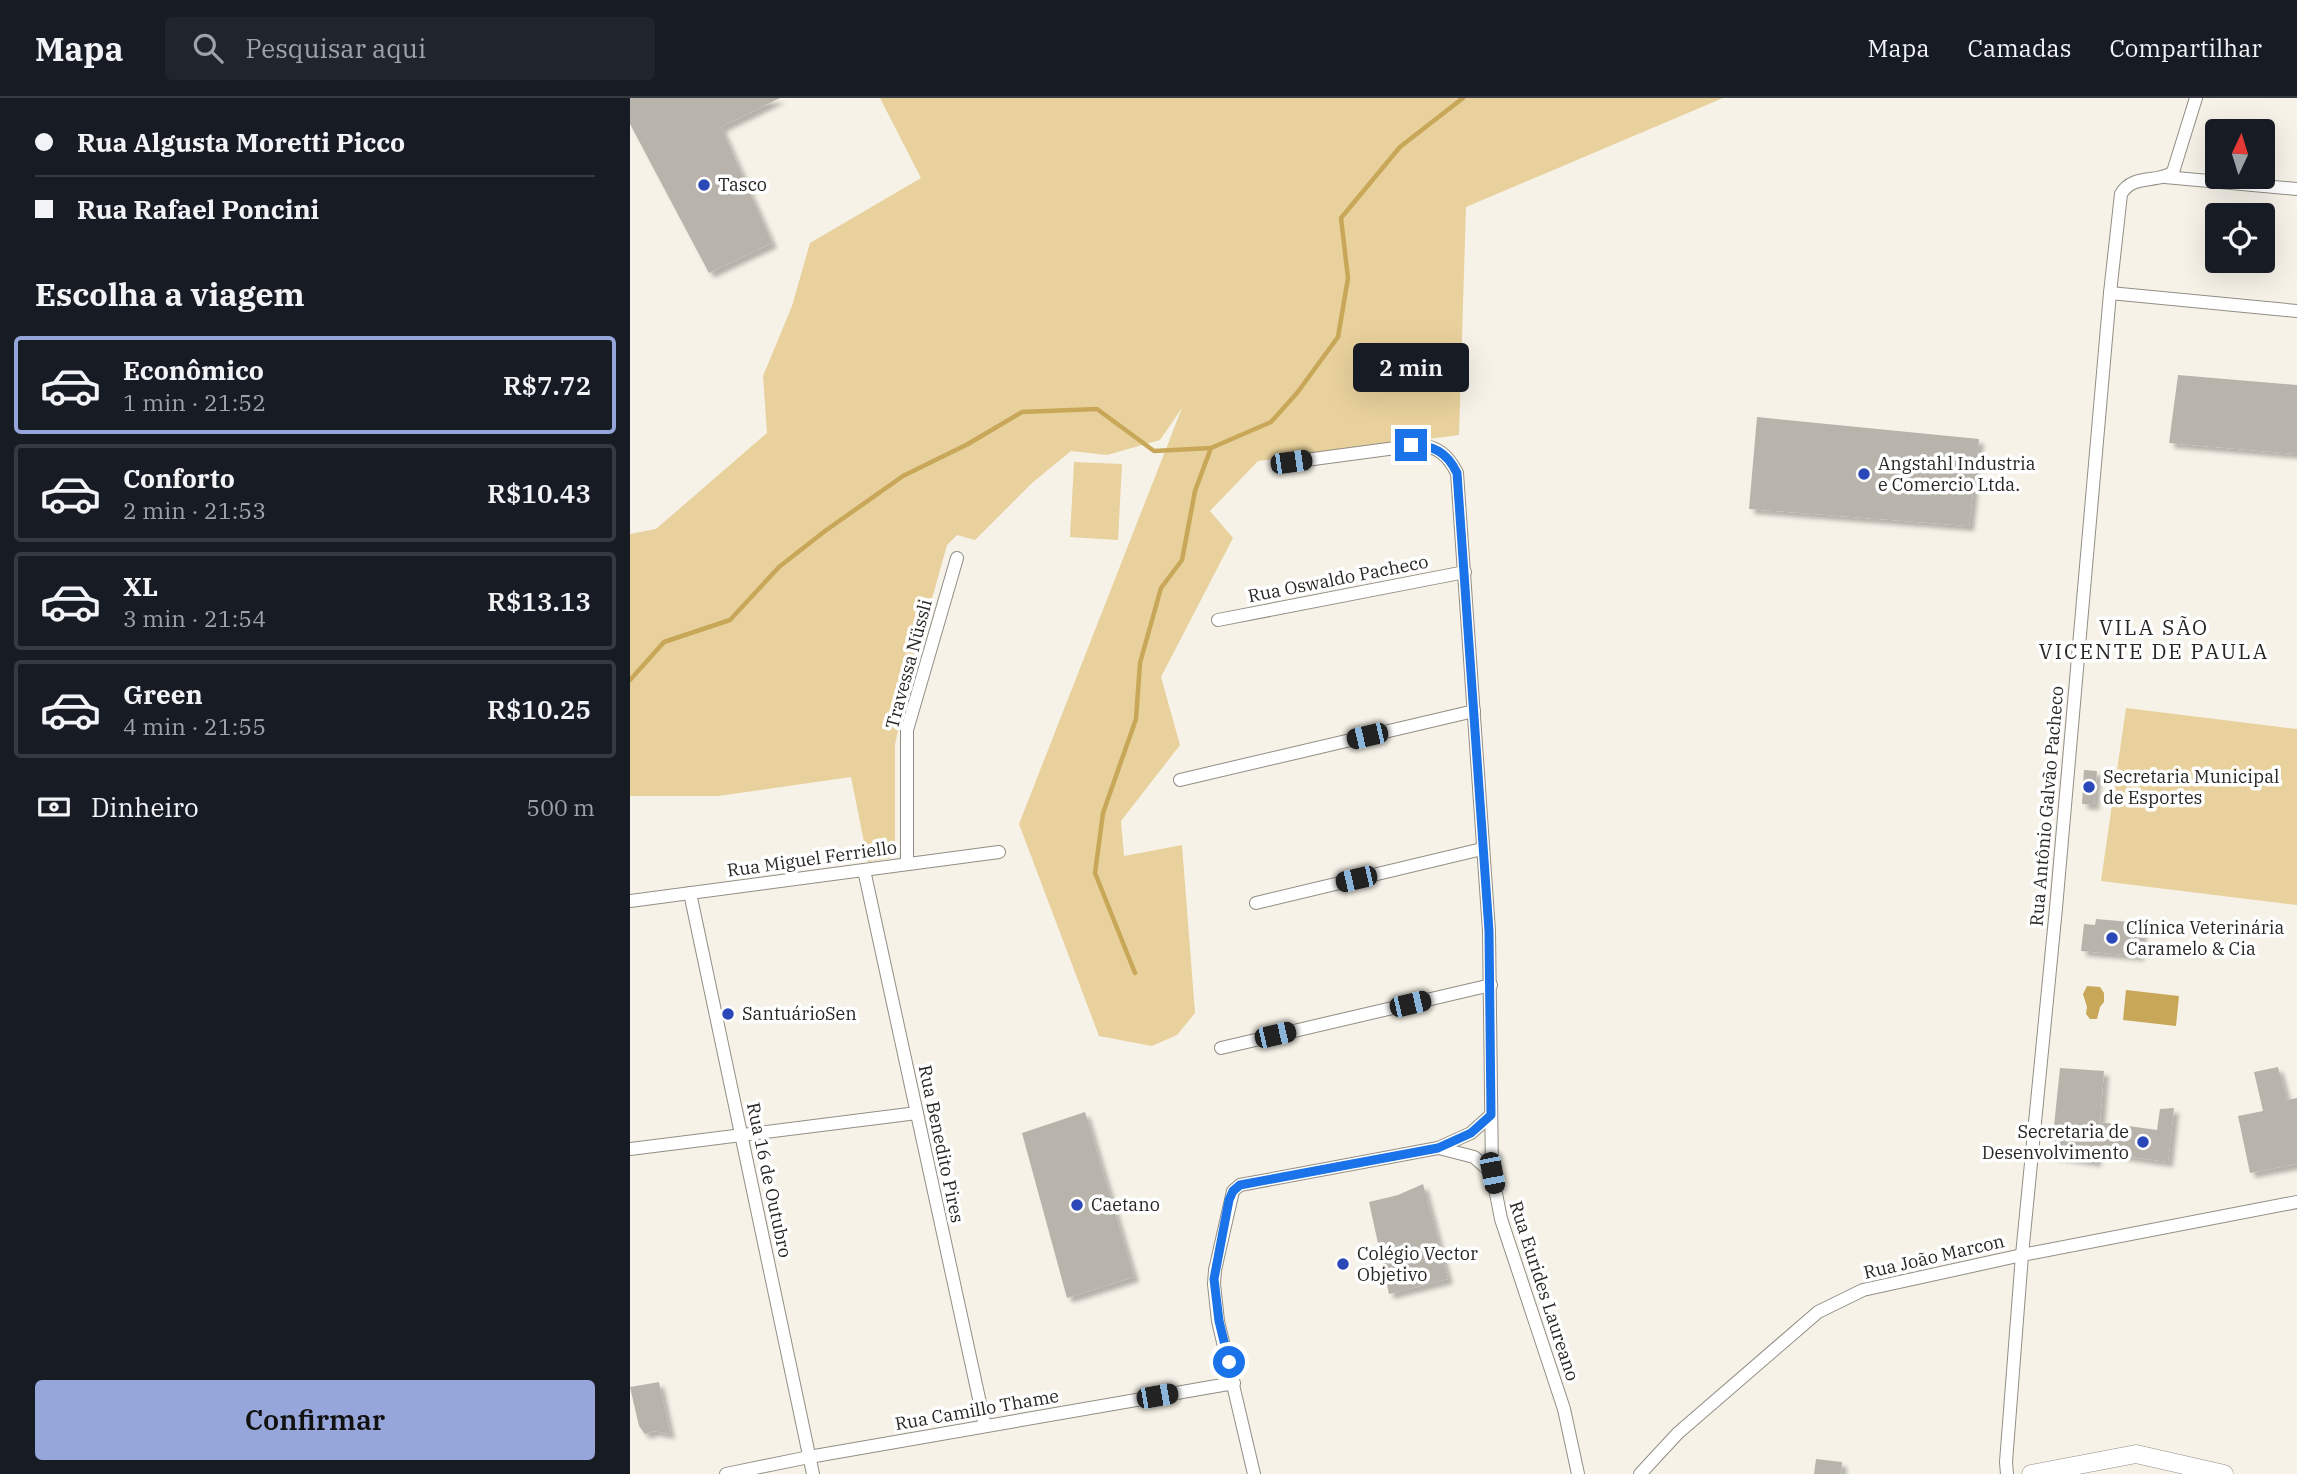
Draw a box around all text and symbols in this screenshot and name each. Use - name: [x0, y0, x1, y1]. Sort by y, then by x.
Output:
- search box: [165, 17, 655, 80]
- text: Mapa: [35, 27, 123, 70]
- icon: search: [189, 29, 227, 67]
- text: Pesquisar aqui: [245, 31, 426, 65]
- text: Mapa: [1867, 32, 1930, 64]
- text: Camadas: [1968, 32, 2071, 64]
- text: Compartilhar: [2109, 32, 2262, 64]
- north arrow: [2205, 119, 2275, 189]
- map controls: [2205, 119, 2275, 273]
- text: Rua Algusta Moretti Picco: [77, 125, 405, 159]
- place label: Tasco: [718, 173, 767, 196]
- marker: Tasco: [696, 177, 712, 193]
- text: Rua Rafael Poncini: [77, 192, 319, 226]
- button: locate: [2205, 203, 2275, 273]
- text: Escolha a viagem: [35, 273, 305, 315]
- callout: 2 min: [1353, 344, 1469, 392]
- text: 2 min: [1379, 352, 1443, 382]
- text: Econômico: [123, 353, 264, 387]
- icon: car: [39, 354, 102, 417]
- text: R$7.72: [503, 368, 591, 402]
- text: 1 min · 21:52: [123, 387, 266, 417]
- route end: [1395, 429, 1427, 461]
- car: [1269, 449, 1314, 475]
- place label: Angstahl Industria e Comercio Ltda.: [1878, 452, 2036, 496]
- text: Conforto: [123, 461, 235, 495]
- icon: car: [39, 462, 102, 525]
- marker: Angstahl Industria e Comercio Ltda.: [1856, 466, 1872, 482]
- text: R$10.43: [487, 476, 591, 510]
- text: 2 min · 21:53: [123, 495, 266, 525]
- street label: Rua Oswaldo Pacheco: [1246, 550, 1430, 607]
- text: XL: [123, 569, 158, 603]
- icon: car: [39, 570, 102, 633]
- text: R$13.13: [487, 584, 591, 618]
- street label: Travessa Nüssli: [880, 596, 937, 731]
- text: 3 min · 21:54: [123, 603, 266, 633]
- district label: VILA SÃO VICENTE DE PAULA: [2039, 613, 2269, 665]
- text: Green: [123, 677, 203, 711]
- icon: car: [39, 678, 102, 741]
- street label: Rua Antônio Galvão Pacheco: [2025, 685, 2068, 927]
- text: R$10.25: [487, 692, 591, 726]
- text: 4 min · 21:55: [123, 711, 266, 741]
- car: [1345, 721, 1390, 751]
- place label: Secretaria Municipal de Esportes: [2103, 765, 2279, 809]
- marker: Secretaria Municipal de Esportes: [2081, 779, 2097, 795]
- icon: cash: [35, 788, 73, 826]
- text: Dinheiro: [91, 790, 199, 824]
- text: 500 m: [526, 792, 595, 822]
- street label: Rua Miguel Ferriello: [726, 835, 898, 882]
- car: [1334, 864, 1379, 894]
- place label: Clínica Veterinária Caramelo & Cia: [2126, 916, 2284, 960]
- marker: Clínica Veterinária Caramelo & Cia: [2104, 930, 2120, 946]
- car: [1388, 989, 1433, 1019]
- place label: SantuárioSen: [742, 1002, 857, 1025]
- marker: SantuárioSen: [720, 1006, 736, 1022]
- car: [1253, 1020, 1298, 1050]
- street label: Rua Benedito Pires: [914, 1063, 969, 1225]
- street label: Rua 16 de Outubro: [742, 1100, 797, 1260]
- place label: Secretaria de Desenvolvimento: [1982, 1120, 2129, 1164]
- marker: Secretaria de Desenvolvimento: [2135, 1134, 2151, 1150]
- car: [1478, 1150, 1507, 1196]
- place label: Caetano: [1091, 1193, 1160, 1216]
- marker: Caetano: [1069, 1197, 1085, 1213]
- street label: Rua Eurides Laureano: [1505, 1198, 1584, 1384]
- street label: Rua João Marcon: [1861, 1229, 2007, 1284]
- place label: Colégio Vector Objetivo: [1357, 1242, 1478, 1286]
- marker: Colégio Vector Objetivo: [1335, 1256, 1351, 1272]
- route start: [1213, 1346, 1245, 1378]
- button: Confirmar: [35, 1380, 595, 1460]
- car: [1135, 1382, 1180, 1410]
- street label: Rua Camillo Thame: [893, 1384, 1061, 1435]

